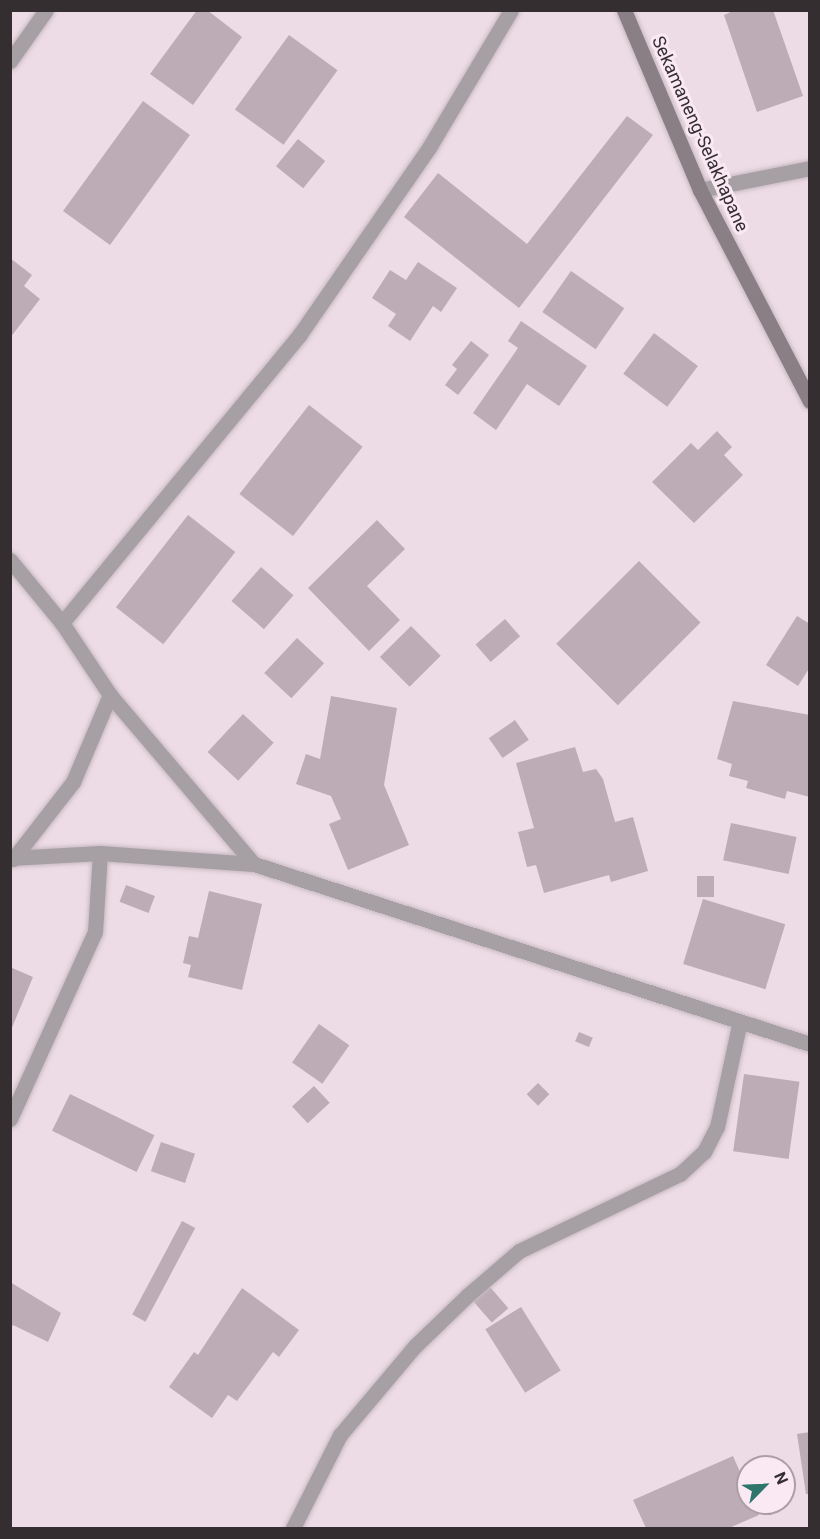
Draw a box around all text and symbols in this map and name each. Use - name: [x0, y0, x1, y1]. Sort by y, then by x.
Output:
- street label: Sekamaneng-Selakhapane: [647, 33, 753, 235]
- north arrow: [736, 1455, 796, 1515]
- text: N: [770, 1469, 792, 1487]

